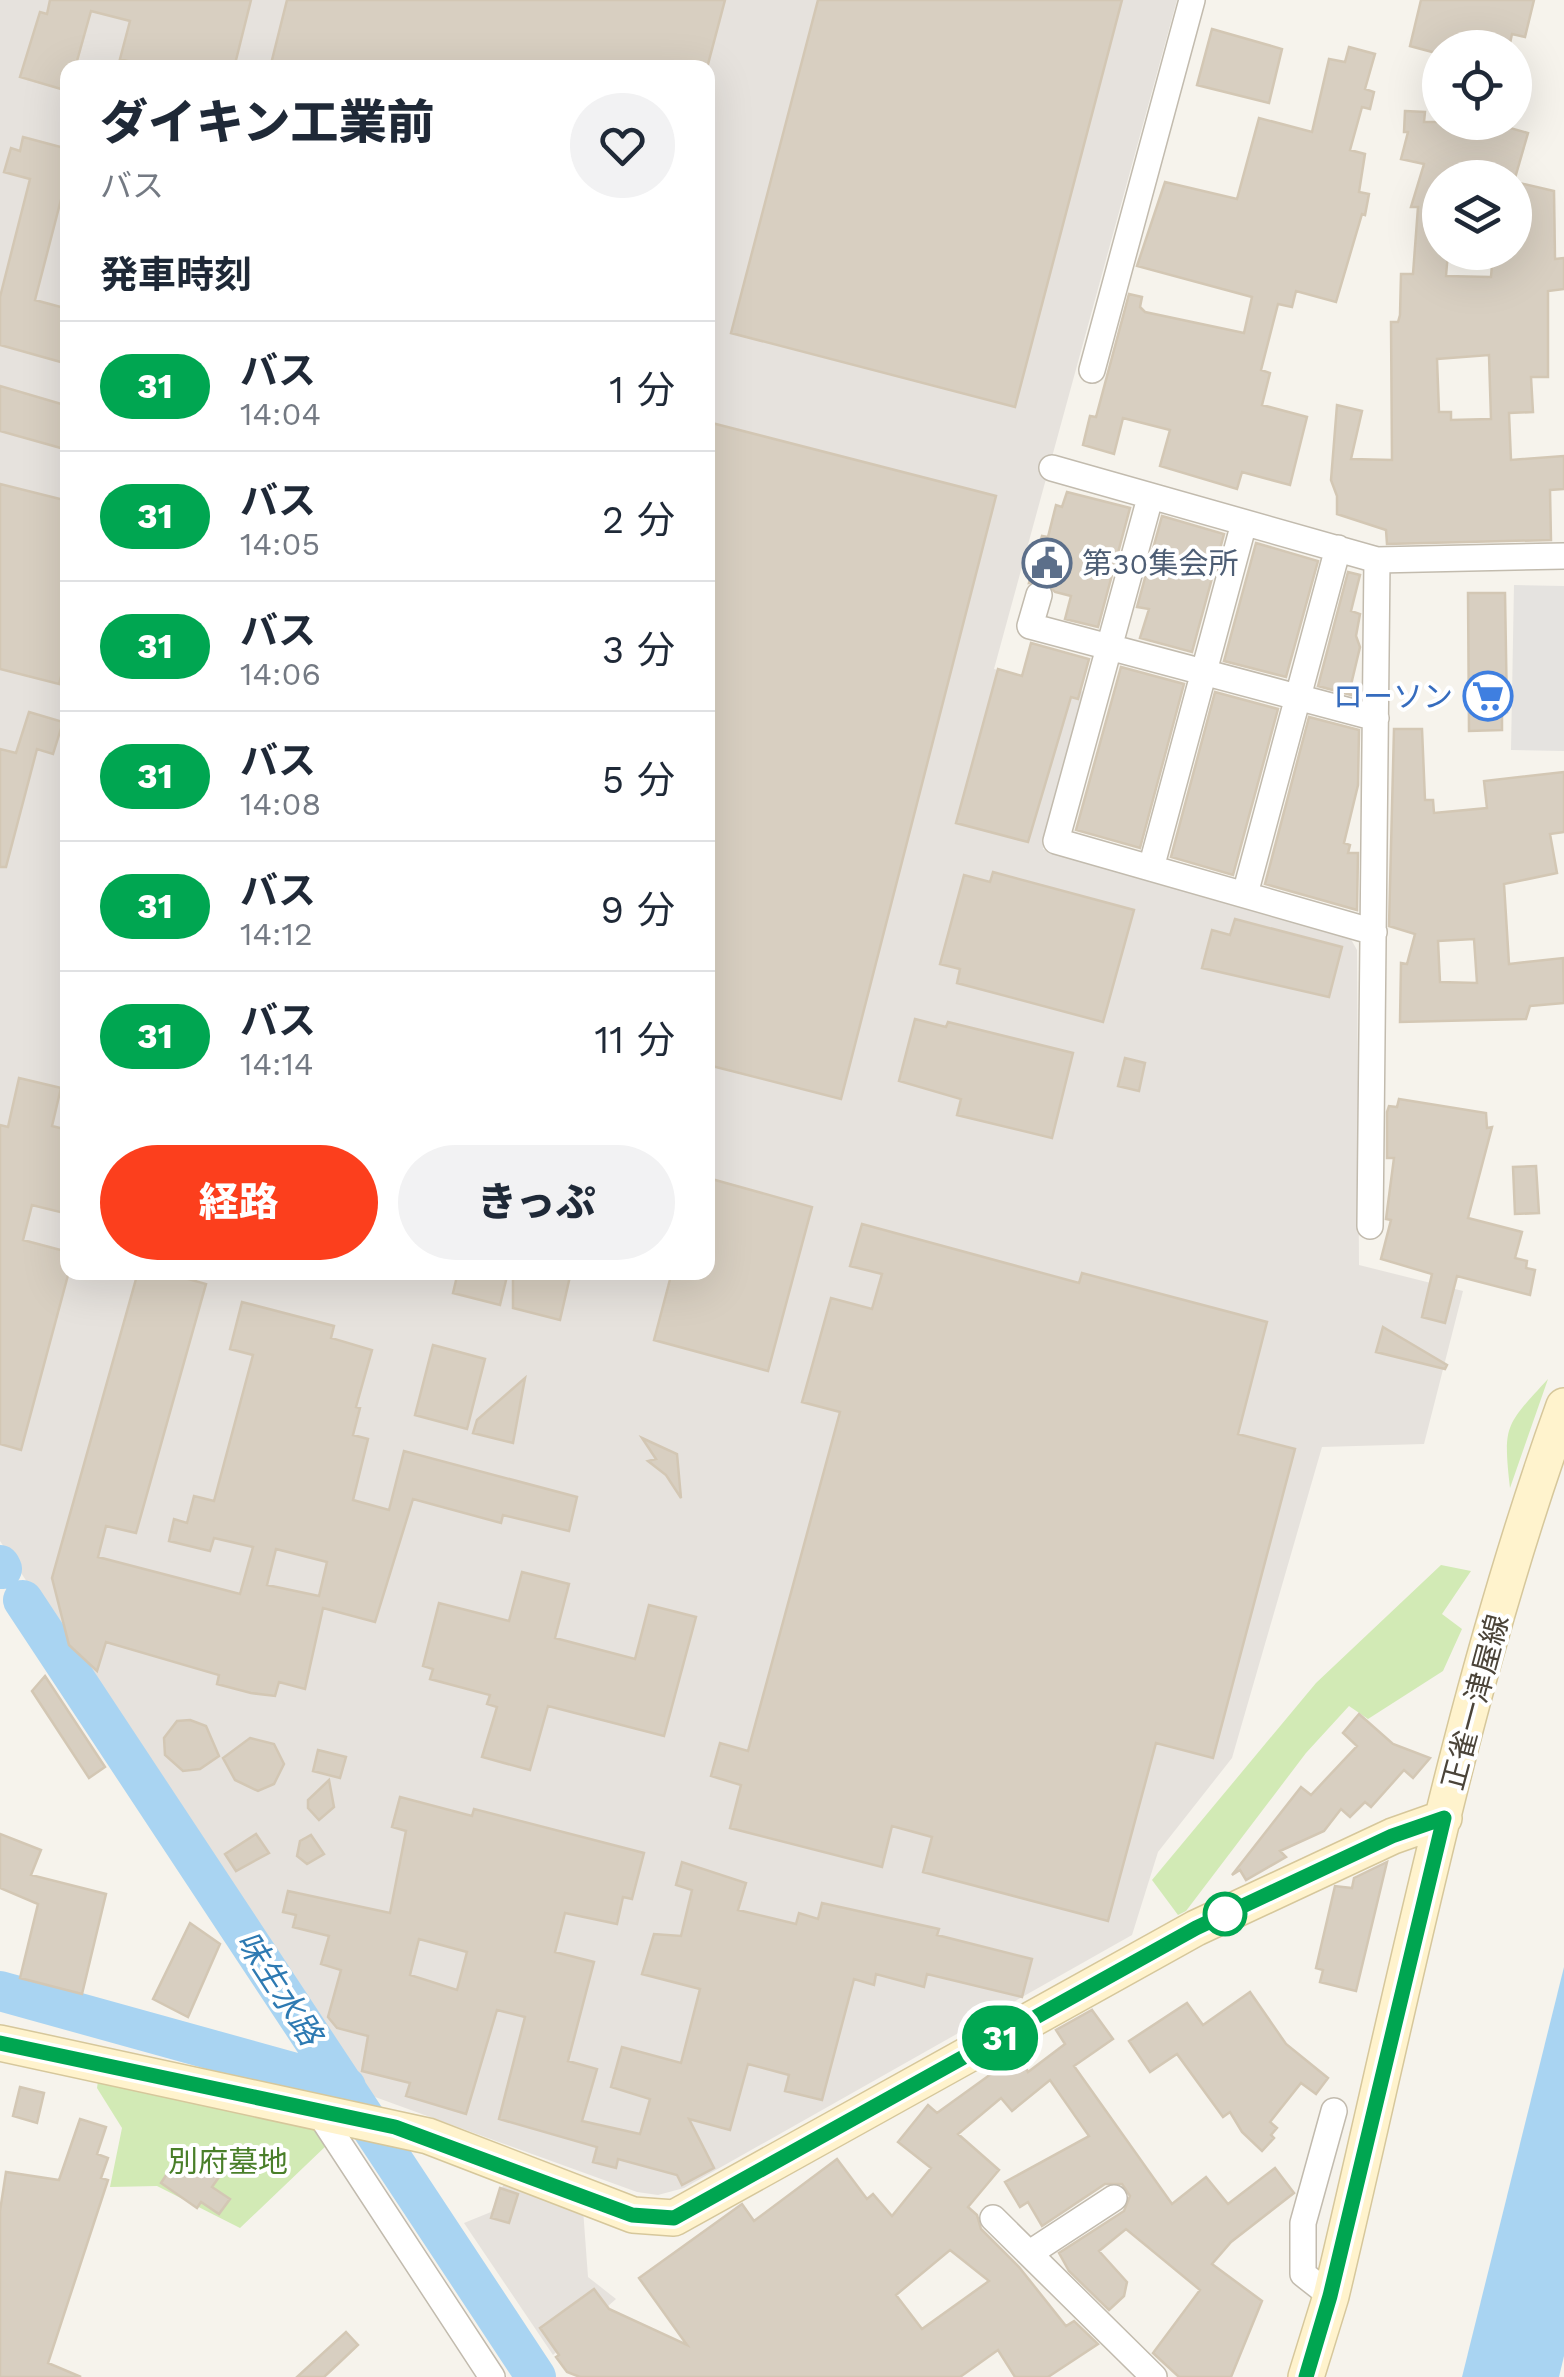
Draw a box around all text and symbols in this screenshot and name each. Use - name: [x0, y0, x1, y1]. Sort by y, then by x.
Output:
- map controls: [1422, 30, 1532, 270]
- button: locate: [1422, 30, 1532, 140]
- button: heart: [570, 93, 675, 198]
- text: ダイキン工業前: [100, 94, 435, 151]
- button: layers: [1422, 160, 1532, 270]
- text: バス: [100, 167, 164, 205]
- text: 発車時刻: [100, 253, 252, 297]
- text: バス: [240, 349, 316, 393]
- text: 31: [137, 365, 173, 407]
- text: 1 分: [609, 368, 675, 412]
- text: 14:04: [240, 395, 321, 433]
- text: バス: [240, 479, 316, 523]
- text: 31: [137, 495, 173, 537]
- text: 2 分: [602, 498, 675, 542]
- text: 14:05: [240, 525, 320, 563]
- public building icon: 第30集会所: [1021, 537, 1073, 589]
- place label: 第30集会所: [1082, 546, 1238, 581]
- text: バス: [240, 609, 316, 653]
- text: 31: [137, 625, 173, 667]
- text: 3 分: [602, 628, 675, 672]
- text: 14:06: [240, 655, 321, 693]
- supermarket icon: ローソン: [1462, 670, 1514, 722]
- place label: ローソン: [1333, 679, 1453, 714]
- text: バス: [240, 739, 316, 783]
- text: 31: [137, 755, 173, 797]
- text: 5 分: [602, 758, 675, 802]
- text: 14:08: [240, 785, 321, 823]
- text: バス: [240, 869, 316, 913]
- text: 31: [137, 885, 173, 927]
- text: 9 分: [601, 888, 675, 932]
- text: 14:12: [240, 915, 313, 953]
- text: バス: [240, 999, 316, 1043]
- text: 31: [137, 1015, 173, 1057]
- text: 11 分: [594, 1018, 675, 1062]
- text: 14:14: [240, 1045, 314, 1083]
- button: 経路: [100, 1145, 378, 1260]
- button: きっぷ: [398, 1145, 675, 1260]
- street label: 正雀一津屋線: [1435, 1611, 1515, 1793]
- unlabelled marker: [1204, 1893, 1246, 1935]
- water label: 味生水路: [228, 1924, 331, 2055]
- line badge: 31: [955, 2006, 1045, 2070]
- text: 31: [982, 2017, 1018, 2059]
- park label: 別府墓地: [168, 2144, 288, 2179]

